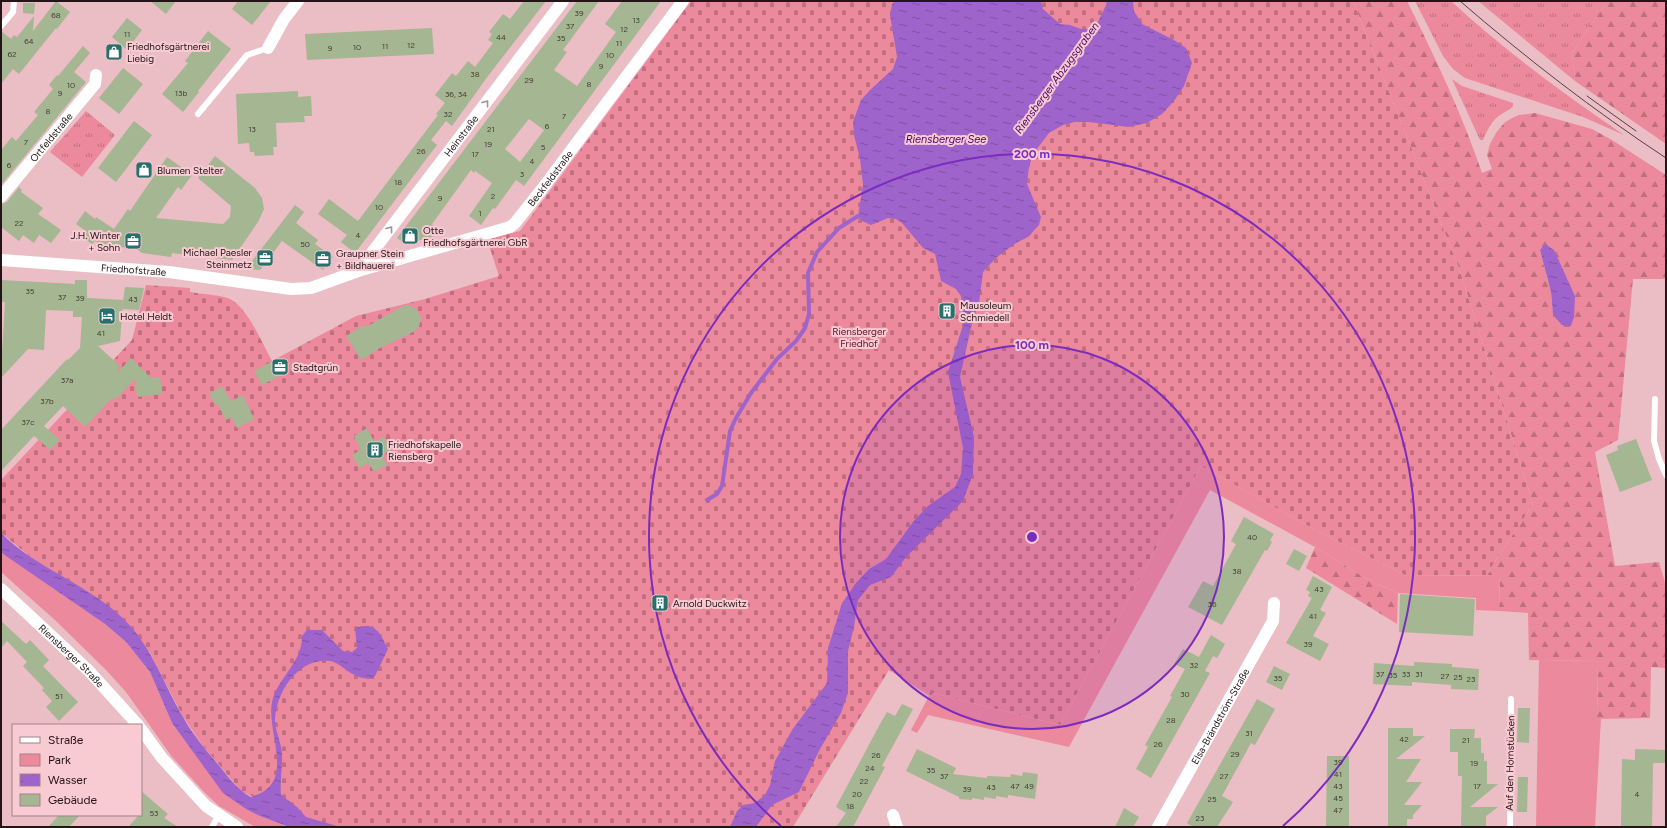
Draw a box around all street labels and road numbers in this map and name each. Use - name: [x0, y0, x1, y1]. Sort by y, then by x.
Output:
- street label: Ortfeldstraße: [27, 109, 75, 164]
- street label: Heinstraße: [441, 112, 481, 159]
- street label: Beckfeldstraße: [524, 147, 576, 209]
- street label: Friedhofstraße: [100, 261, 167, 278]
- street label: Riensberger Straße: [36, 621, 107, 690]
- street label: Elsa-Brändström-Straße: [1188, 665, 1252, 766]
- street label: Auf den Hornstücken: [1503, 715, 1517, 811]

